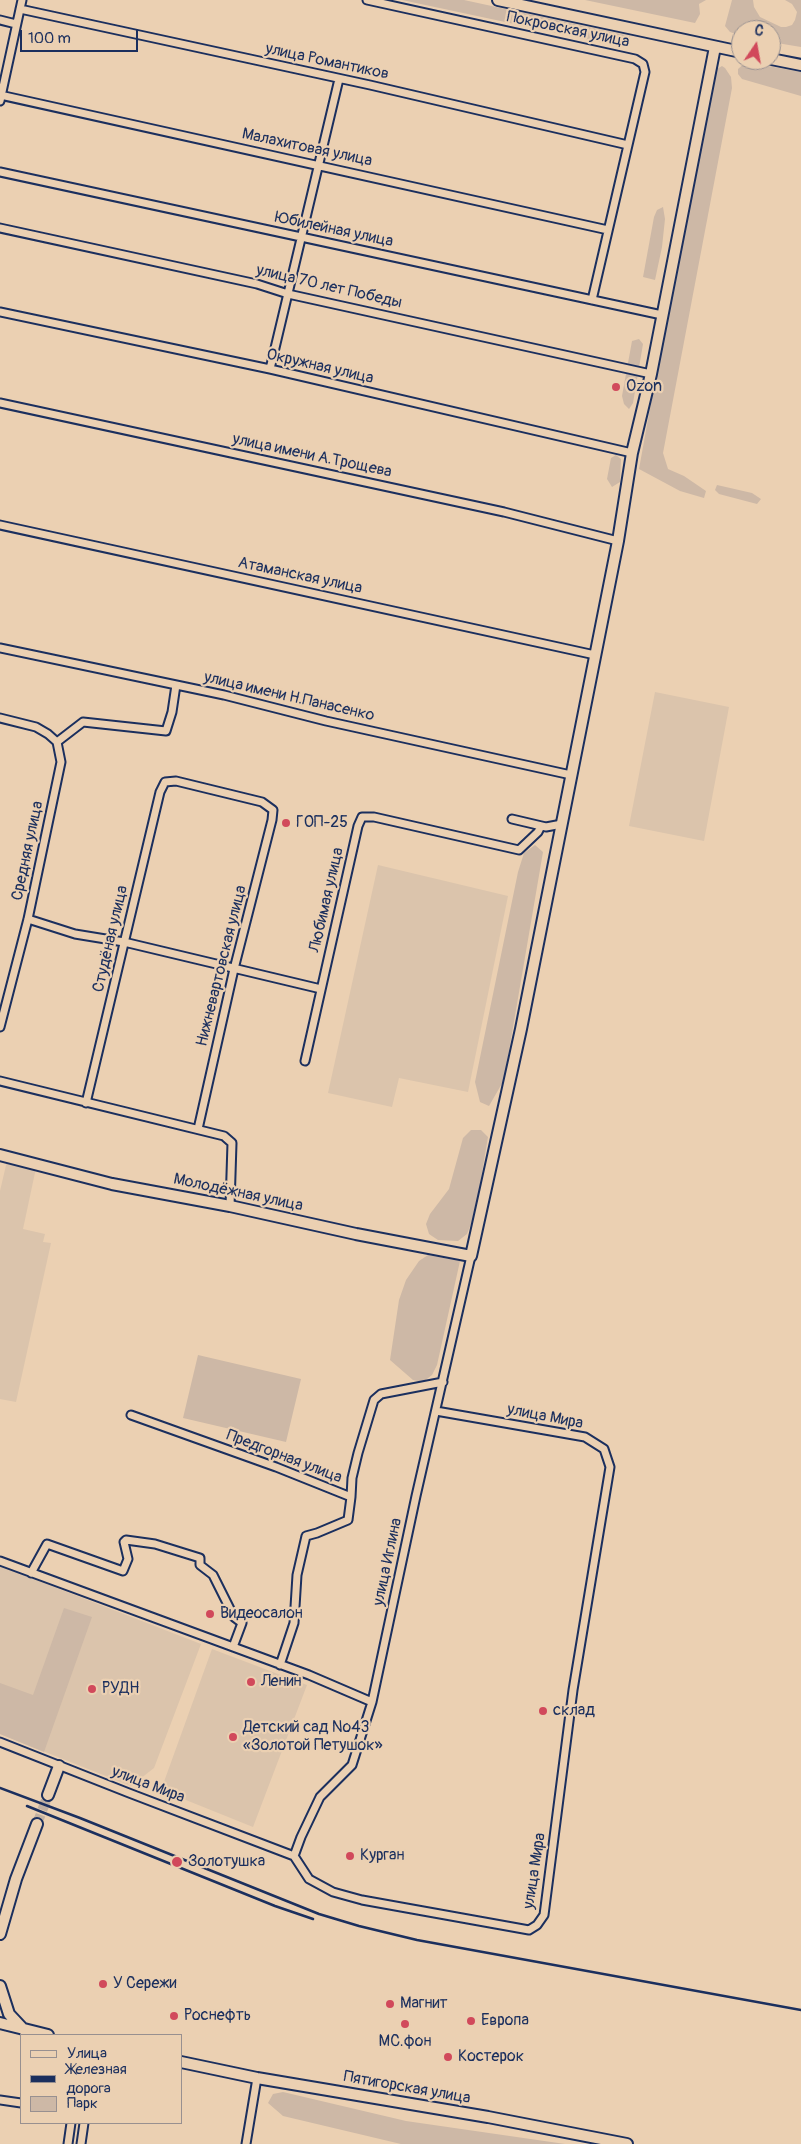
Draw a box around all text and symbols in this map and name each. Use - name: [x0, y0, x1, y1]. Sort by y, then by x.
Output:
- street label: Покровская улица: [505, 8, 631, 52]
- scale bar: [22, 20, 140, 52]
- north arrow: [731, 20, 781, 70]
- text: С: [753, 22, 765, 40]
- text: 100 m: [28, 29, 71, 48]
- street label: улица Романтиков: [264, 40, 390, 84]
- street label: Малахитовая улица: [240, 125, 374, 171]
- street label: Юбилейная улица: [273, 208, 395, 252]
- street label: улица 70 лет Победы: [254, 261, 404, 313]
- street label: Окружная улица: [265, 345, 375, 389]
- place label: Ozon: [626, 377, 662, 397]
- marker: Ozon: [610, 381, 622, 393]
- street label: улица имени А.Трощева: [231, 430, 393, 482]
- street label: Атаманская улица: [236, 553, 364, 599]
- street label: улица имени Н.Панасенко: [202, 668, 376, 726]
- street label: Средняя улица: [8, 799, 48, 903]
- place label: ГОП-25: [296, 813, 348, 833]
- marker: ГОП-25: [280, 817, 292, 829]
- street label: Любимая улица: [306, 846, 348, 954]
- street label: Нижневартовская улица: [193, 883, 251, 1049]
- street label: Студёная улица: [89, 884, 133, 994]
- street label: Молодёжная улица: [172, 1170, 304, 1216]
- street label: улица Мира: [505, 1400, 585, 1434]
- street label: Предгорная улица: [223, 1426, 345, 1488]
- street label: улица Иглина: [369, 1516, 407, 1608]
- place label: Видеосалон: [220, 1604, 303, 1624]
- marker: Видеосалон: [204, 1608, 216, 1620]
- place label: Ленин: [261, 1672, 302, 1692]
- marker: Ленин: [245, 1676, 257, 1688]
- place label: РУДН: [102, 1679, 139, 1699]
- marker: РУДН: [86, 1683, 98, 1695]
- place label: склад: [553, 1701, 595, 1721]
- marker: склад: [537, 1705, 549, 1717]
- place label: Детский сад №43 «Золотой Петушок»: [243, 1718, 383, 1756]
- marker: Детский сад №43 «Золотой Петушок»: [227, 1731, 239, 1743]
- street label: улица Мира: [109, 1762, 187, 1808]
- street label: улица Мира: [519, 1831, 551, 1911]
- place label: Курган: [360, 1846, 404, 1866]
- marker: Курган: [344, 1850, 356, 1862]
- place label: Золотушка: [188, 1852, 265, 1872]
- marker: Золотушка: [170, 1855, 184, 1869]
- place label: У Сережи: [113, 1974, 177, 1994]
- marker: У Сережи: [97, 1978, 109, 1990]
- place label: Магнит: [400, 1994, 448, 2014]
- marker: Магнит: [384, 1998, 396, 2010]
- place label: Роснефть: [184, 2006, 251, 2026]
- marker: Роснефть: [168, 2010, 180, 2022]
- place label: Европа: [481, 2011, 529, 2031]
- marker: Европа: [465, 2015, 477, 2027]
- marker: МС.фон: [399, 2018, 411, 2030]
- place label: МС.фон: [379, 2032, 431, 2052]
- legend: [20, 2034, 182, 2124]
- text: Улица: [67, 2044, 107, 2063]
- place label: Костерок: [458, 2047, 524, 2067]
- marker: Костерок: [442, 2051, 454, 2063]
- text: Железная дорога: [66, 2060, 127, 2098]
- street label: Пятигорская улица: [342, 2067, 472, 2109]
- text: Парк: [67, 2094, 98, 2113]

